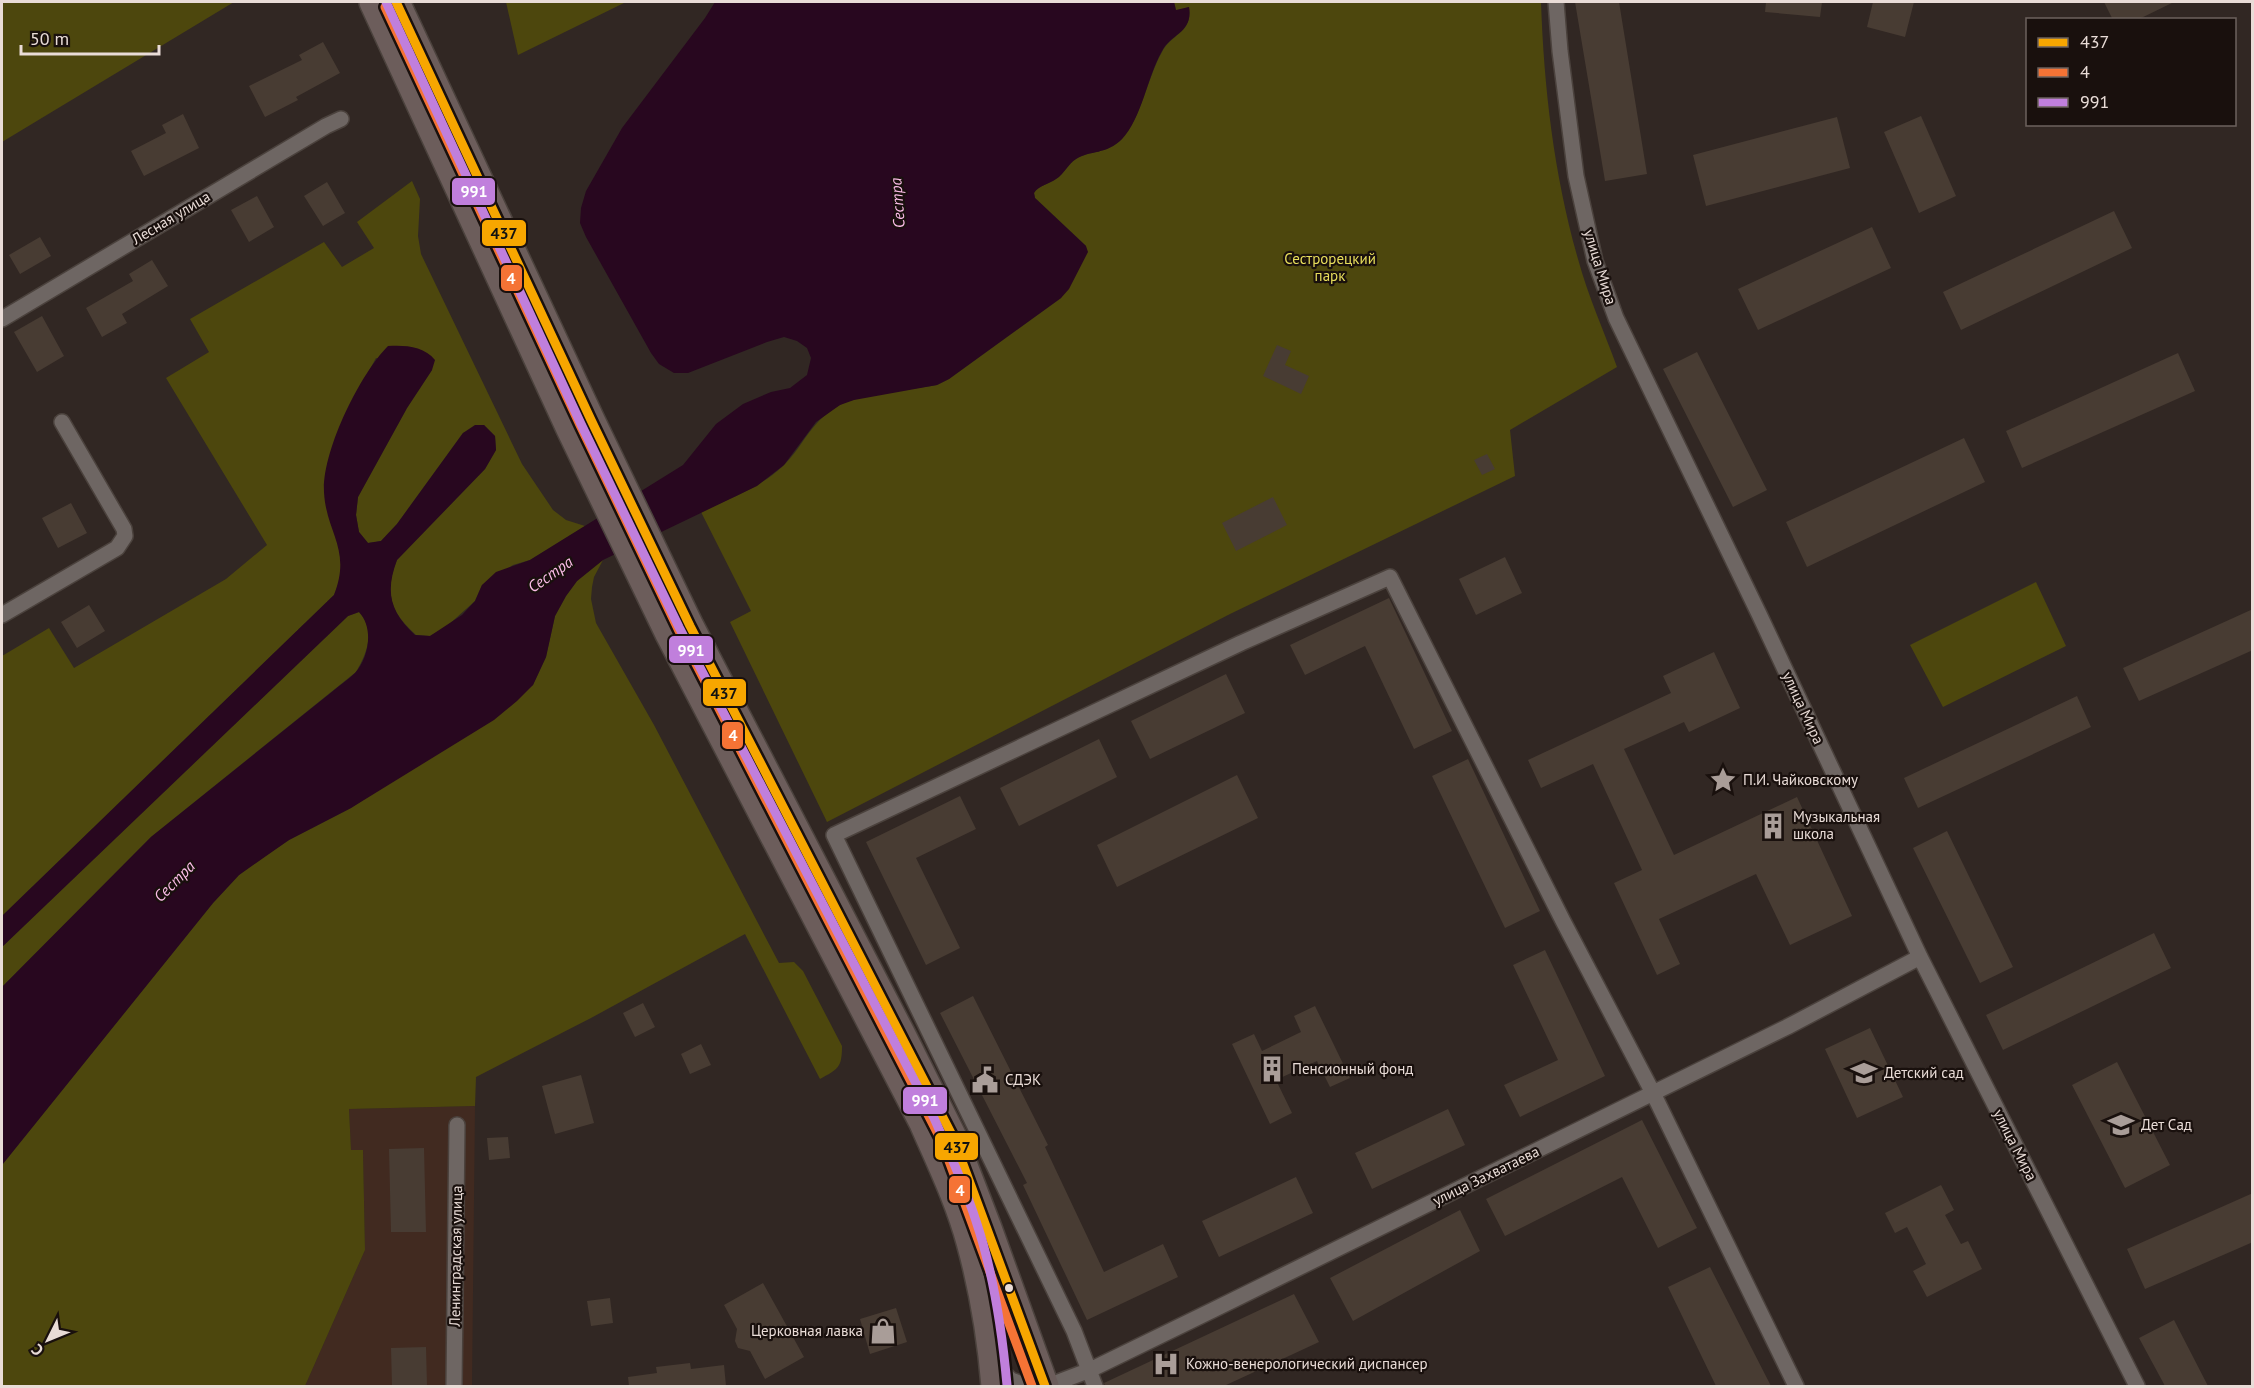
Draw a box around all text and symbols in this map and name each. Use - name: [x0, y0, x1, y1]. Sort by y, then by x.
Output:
- scale bar: [21, 18, 159, 56]
- legend: [2026, 18, 2236, 126]
- text: 50 m: [30, 27, 69, 50]
- text: 437: [2080, 30, 2109, 53]
- text: 4: [2080, 60, 2090, 83]
- text: 991: [2080, 90, 2109, 113]
- line badge: 991: [451, 177, 496, 206]
- water label: Сестра: [885, 177, 909, 229]
- text: 991: [460, 181, 488, 201]
- street label: Лесная улица: [127, 187, 214, 249]
- line badge: 437: [481, 219, 527, 247]
- text: 437: [490, 223, 518, 243]
- street label: улица Мира: [1580, 227, 1621, 307]
- park label: Сестрорецкий парк: [1284, 249, 1376, 285]
- line badge: 4: [500, 264, 523, 292]
- text: 4: [506, 268, 516, 288]
- water label: Сестра: [524, 551, 577, 597]
- line badge: 991: [668, 635, 714, 664]
- text: 991: [677, 640, 705, 660]
- street label: улица Мира: [1778, 669, 1829, 747]
- line badge: 437: [702, 678, 747, 707]
- text: 437: [710, 683, 738, 703]
- line badge: 4: [721, 721, 744, 750]
- text: 4: [728, 725, 738, 745]
- place icon: П.И. Чайковскому: [1708, 765, 1738, 795]
- place label: П.И. Чайковскому: [1743, 770, 1858, 789]
- place label: Музыкальная школа: [1793, 807, 1880, 843]
- building icon: Музыкальная школа: [1758, 811, 1788, 841]
- water label: Сестра: [149, 856, 199, 906]
- building icon: Пенсионный фонд: [1257, 1054, 1287, 1084]
- school or university icon: Детский сад: [1849, 1058, 1879, 1088]
- place label: Пенсионный фонд: [1292, 1059, 1413, 1078]
- place label: Детский сад: [1884, 1063, 1964, 1082]
- public building icon: СДЭК: [970, 1065, 1000, 1095]
- place label: СДЭК: [1005, 1070, 1041, 1089]
- line badge: 991: [902, 1086, 948, 1115]
- text: 991: [911, 1090, 939, 1110]
- street label: улица Мира: [1989, 1106, 2042, 1184]
- school or university icon: Дет Сад: [2106, 1110, 2136, 1140]
- place label: Дет Сад: [2141, 1115, 2192, 1134]
- line badge: 437: [934, 1132, 979, 1161]
- text: 437: [943, 1137, 971, 1157]
- street label: улица Захватаева: [1429, 1142, 1542, 1210]
- line badge: 4: [948, 1175, 971, 1204]
- text: 4: [955, 1180, 965, 1200]
- street label: Ленинградская улица: [445, 1185, 466, 1328]
- unlabelled marker: [1003, 1282, 1015, 1294]
- north arrow: [18, 1310, 78, 1370]
- shop icon: Церковная лавка: [868, 1316, 898, 1346]
- place label: Церковная лавка: [751, 1321, 863, 1340]
- text: С: [27, 1340, 47, 1360]
- hospital icon: Кожно-венерологический диспансер: [1151, 1349, 1181, 1379]
- place label: Кожно-венерологический диспансер: [1186, 1354, 1428, 1373]

